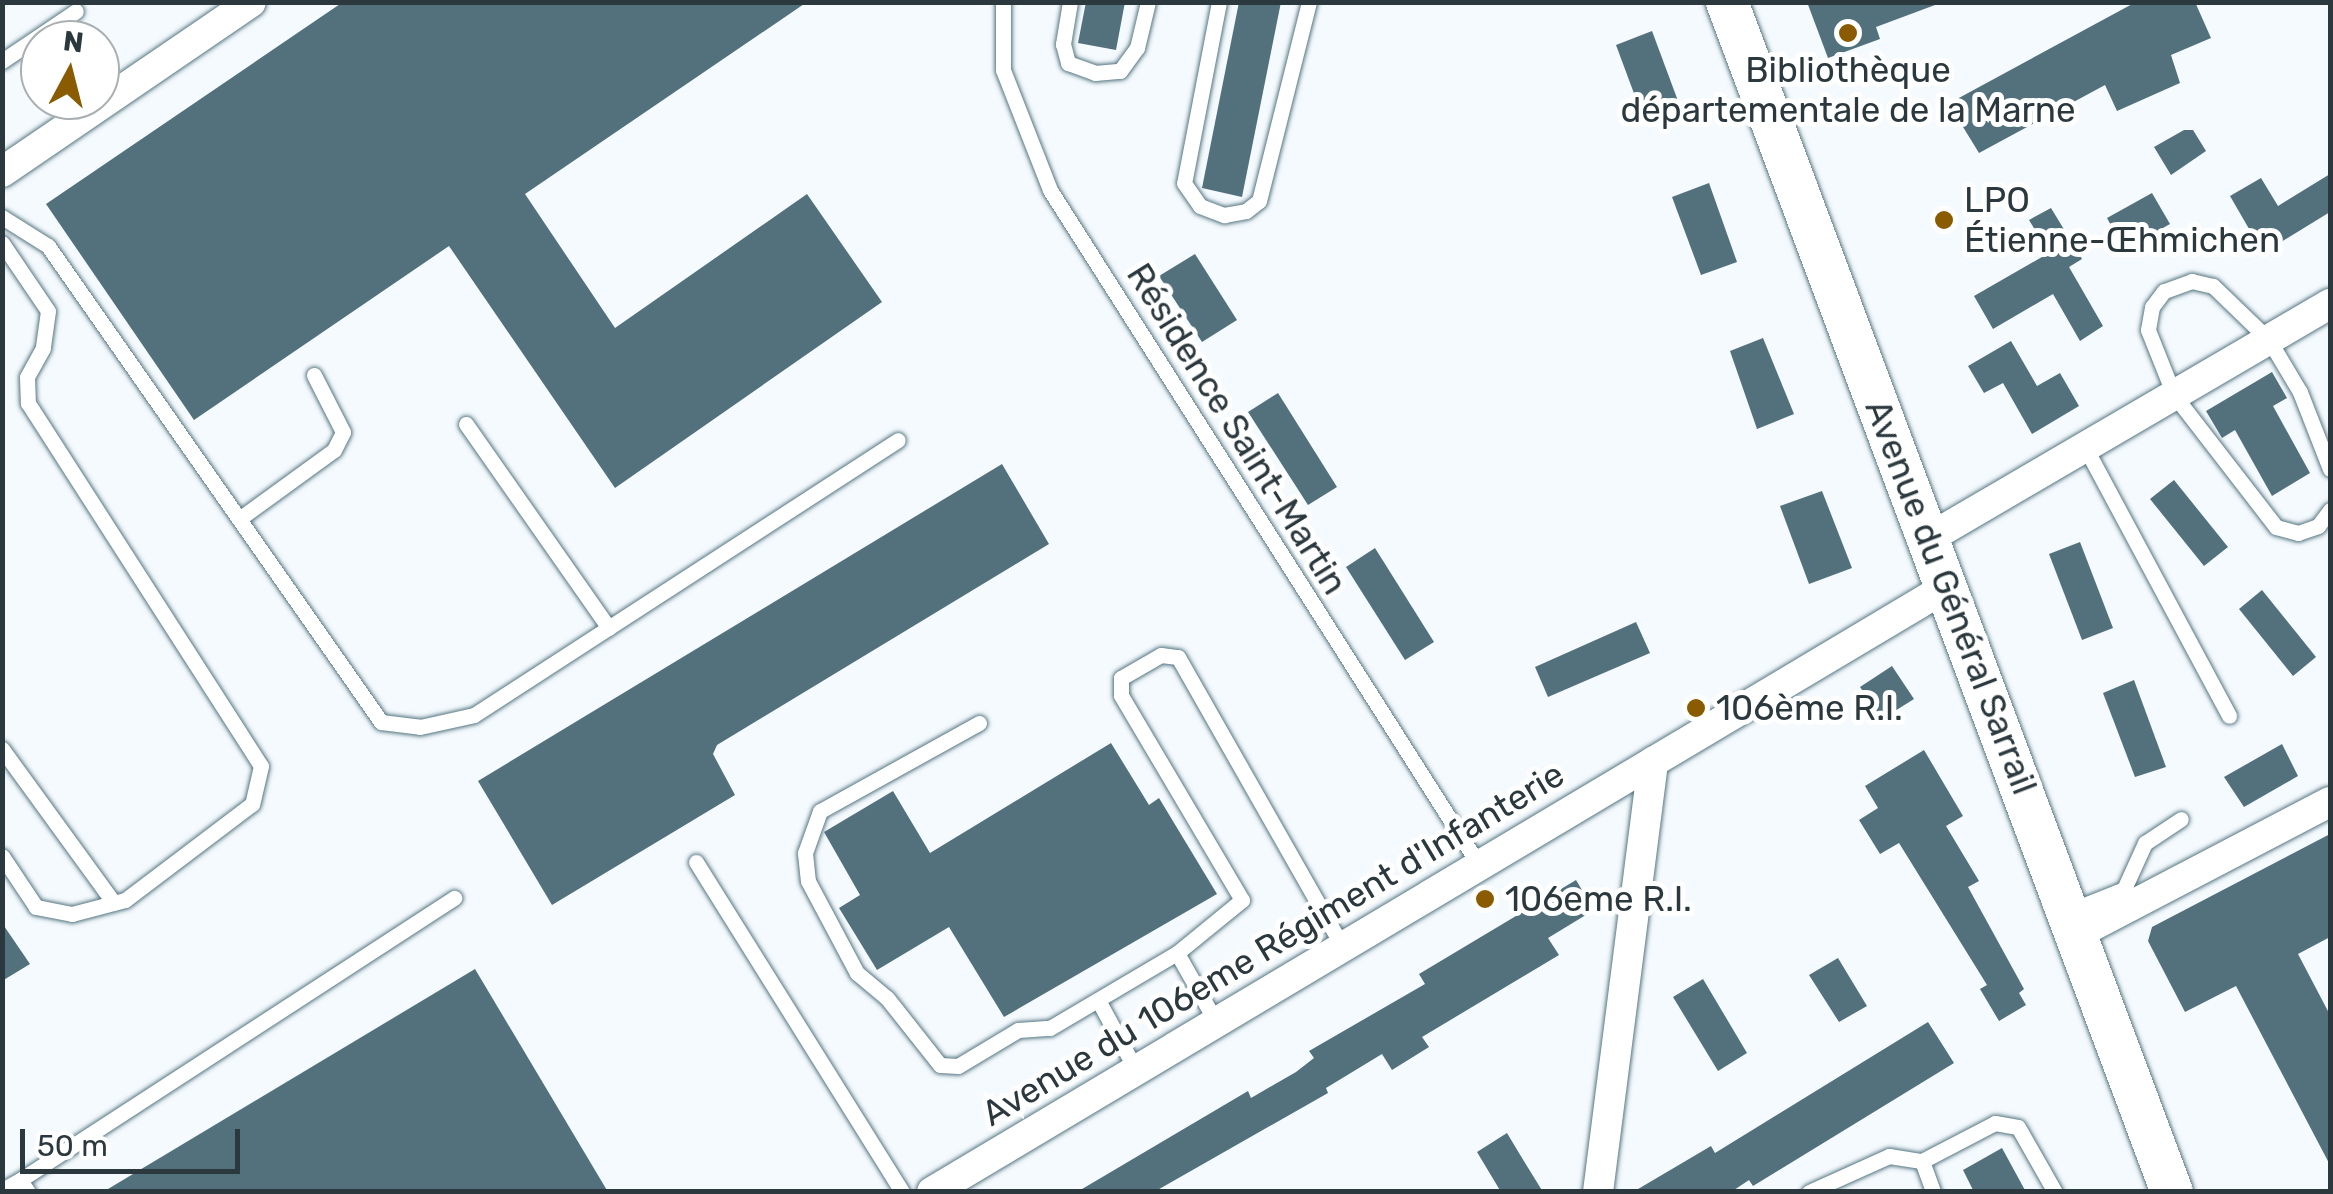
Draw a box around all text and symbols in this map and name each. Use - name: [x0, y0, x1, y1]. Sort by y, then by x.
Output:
- north arrow: [20, 20, 120, 120]
- marker: Bibliothèque départementale de la Marne: [1837, 22, 1859, 44]
- text: N: [61, 24, 85, 59]
- place label: Bibliothèque départementale de la Marne: [1620, 49, 2076, 131]
- place label: LPO Étienne-Œhmichen: [1964, 179, 2280, 261]
- marker: LPO Étienne-Œhmichen: [1933, 209, 1955, 231]
- street label: Résidence Saint-Martin: [1118, 256, 1356, 602]
- street label: Avenue du Général Sarrail: [1856, 394, 2046, 800]
- place label: 106ème R.I.: [1716, 687, 1903, 729]
- marker: 106ème R.I.: [1685, 697, 1707, 719]
- street label: Avenue du 106eme Régiment d'Infanterie: [974, 753, 1572, 1135]
- place label: 106eme R.I.: [1505, 878, 1692, 920]
- marker: 106eme R.I.: [1474, 888, 1496, 910]
- scale bar: [25, 1109, 245, 1171]
- text: 50 m: [37, 1128, 108, 1164]

